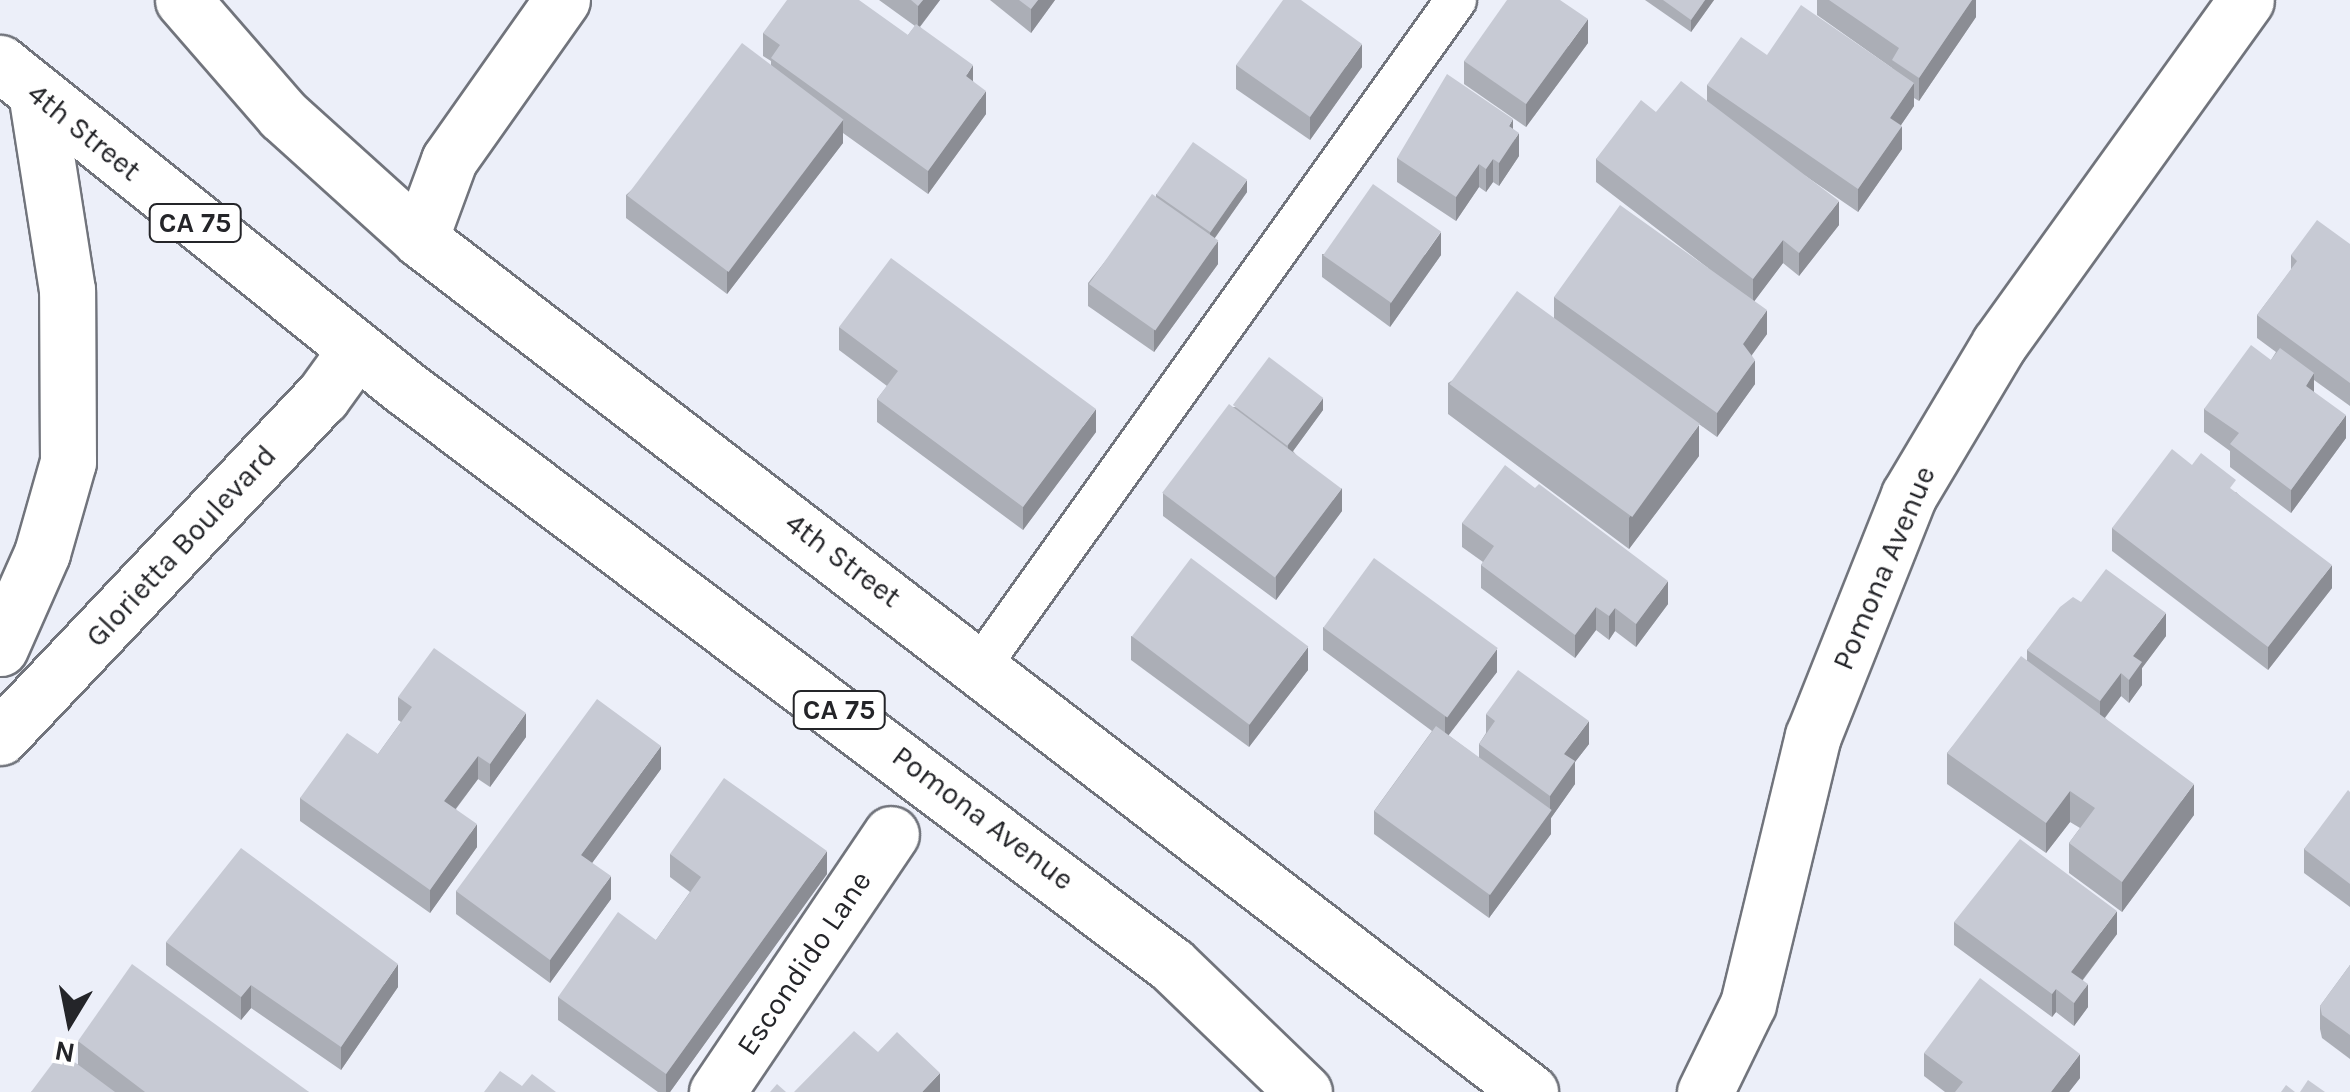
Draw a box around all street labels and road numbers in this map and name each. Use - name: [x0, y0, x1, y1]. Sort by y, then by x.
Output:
- street label: 4th Street: [20, 75, 148, 189]
- road number: CA 75: [148, 200, 242, 246]
- street label: Glorietta Boulevard: [78, 438, 284, 654]
- street label: Pomona Avenue: [1825, 461, 1943, 675]
- street label: 4th Street: [778, 505, 908, 615]
- road number: CA 75: [792, 687, 886, 733]
- street label: Pomona Avenue: [885, 738, 1081, 898]
- street label: Escondido Lane: [729, 864, 879, 1062]

